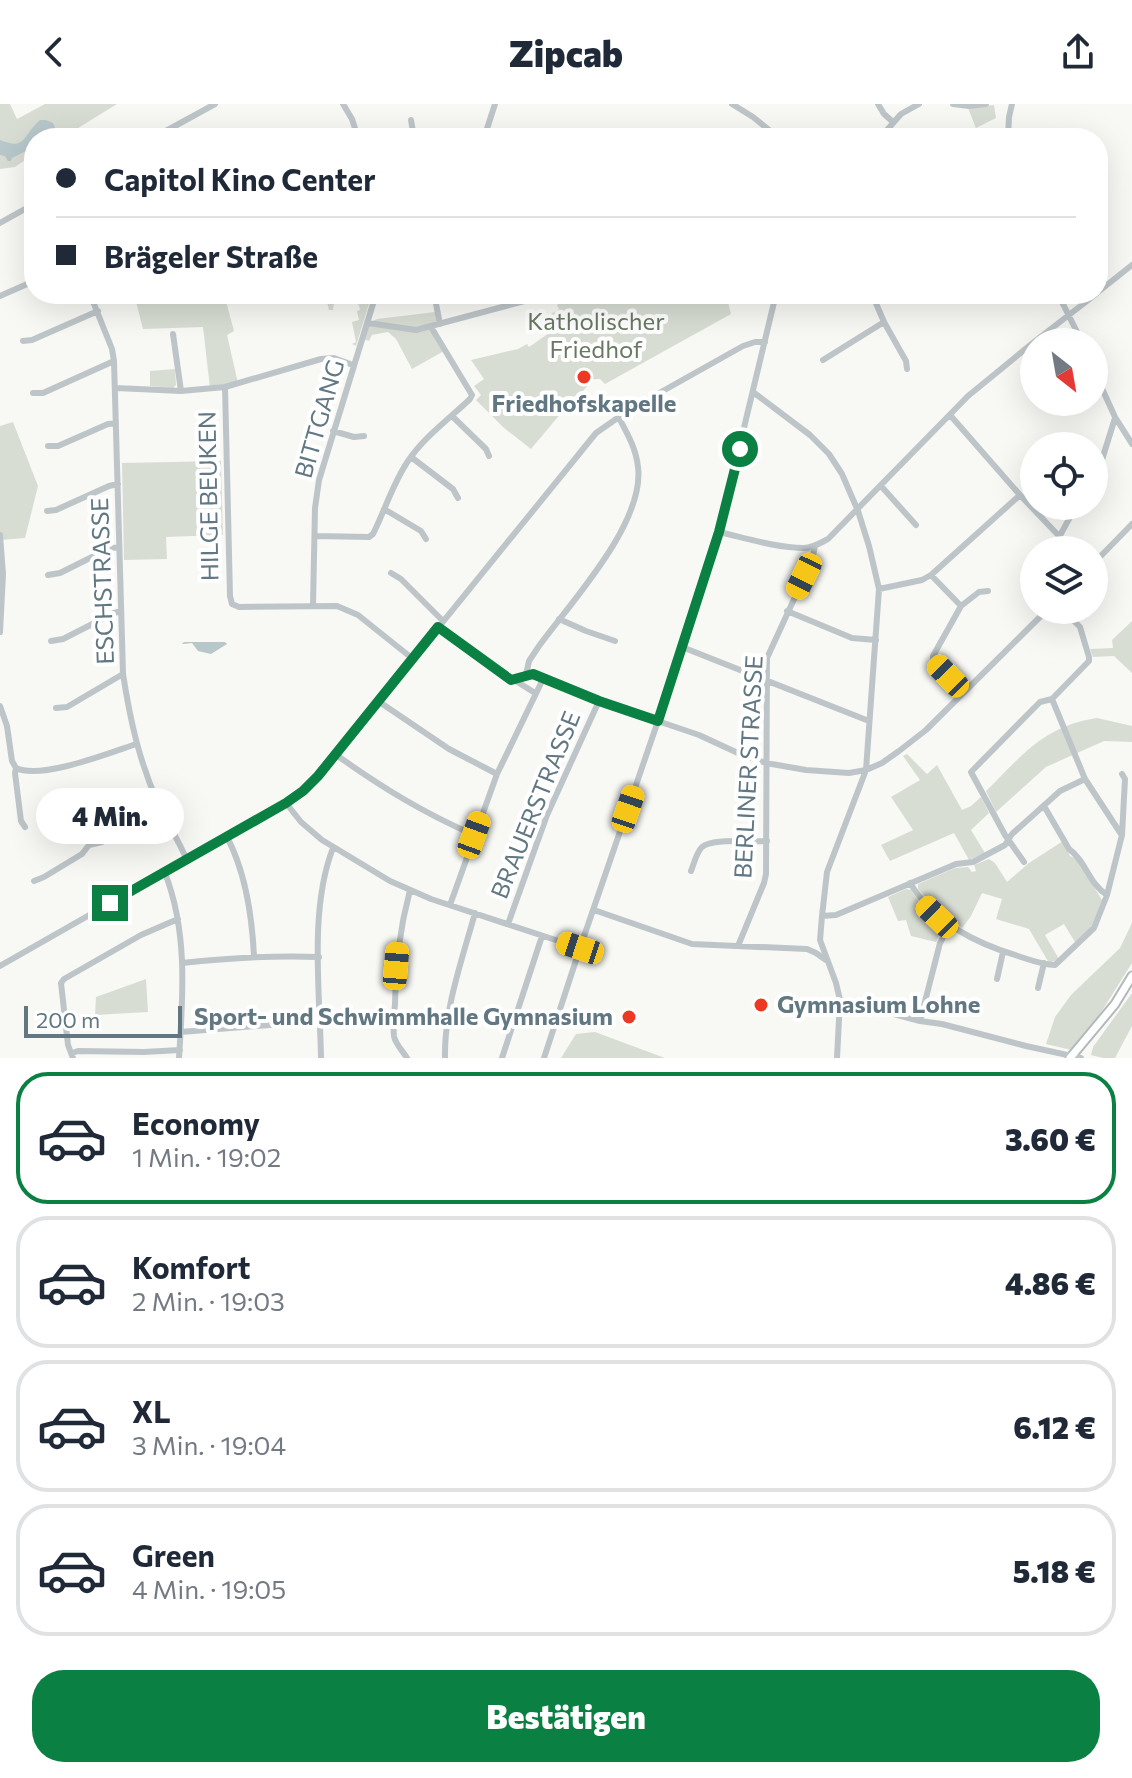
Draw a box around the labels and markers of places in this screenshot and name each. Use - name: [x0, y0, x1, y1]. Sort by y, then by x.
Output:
- marker: Friedhofskapelle: [575, 368, 593, 386]
- place label: Friedhofskapelle: [492, 388, 676, 417]
- place label: Gymnasium Lohne: [777, 989, 980, 1018]
- marker: Gymnasium Lohne: [752, 996, 770, 1014]
- place label: Sport- und Schwimmhalle Gymnasium: [194, 1001, 613, 1030]
- marker: Sport- und Schwimmhalle Gymnasium: [620, 1008, 638, 1026]

